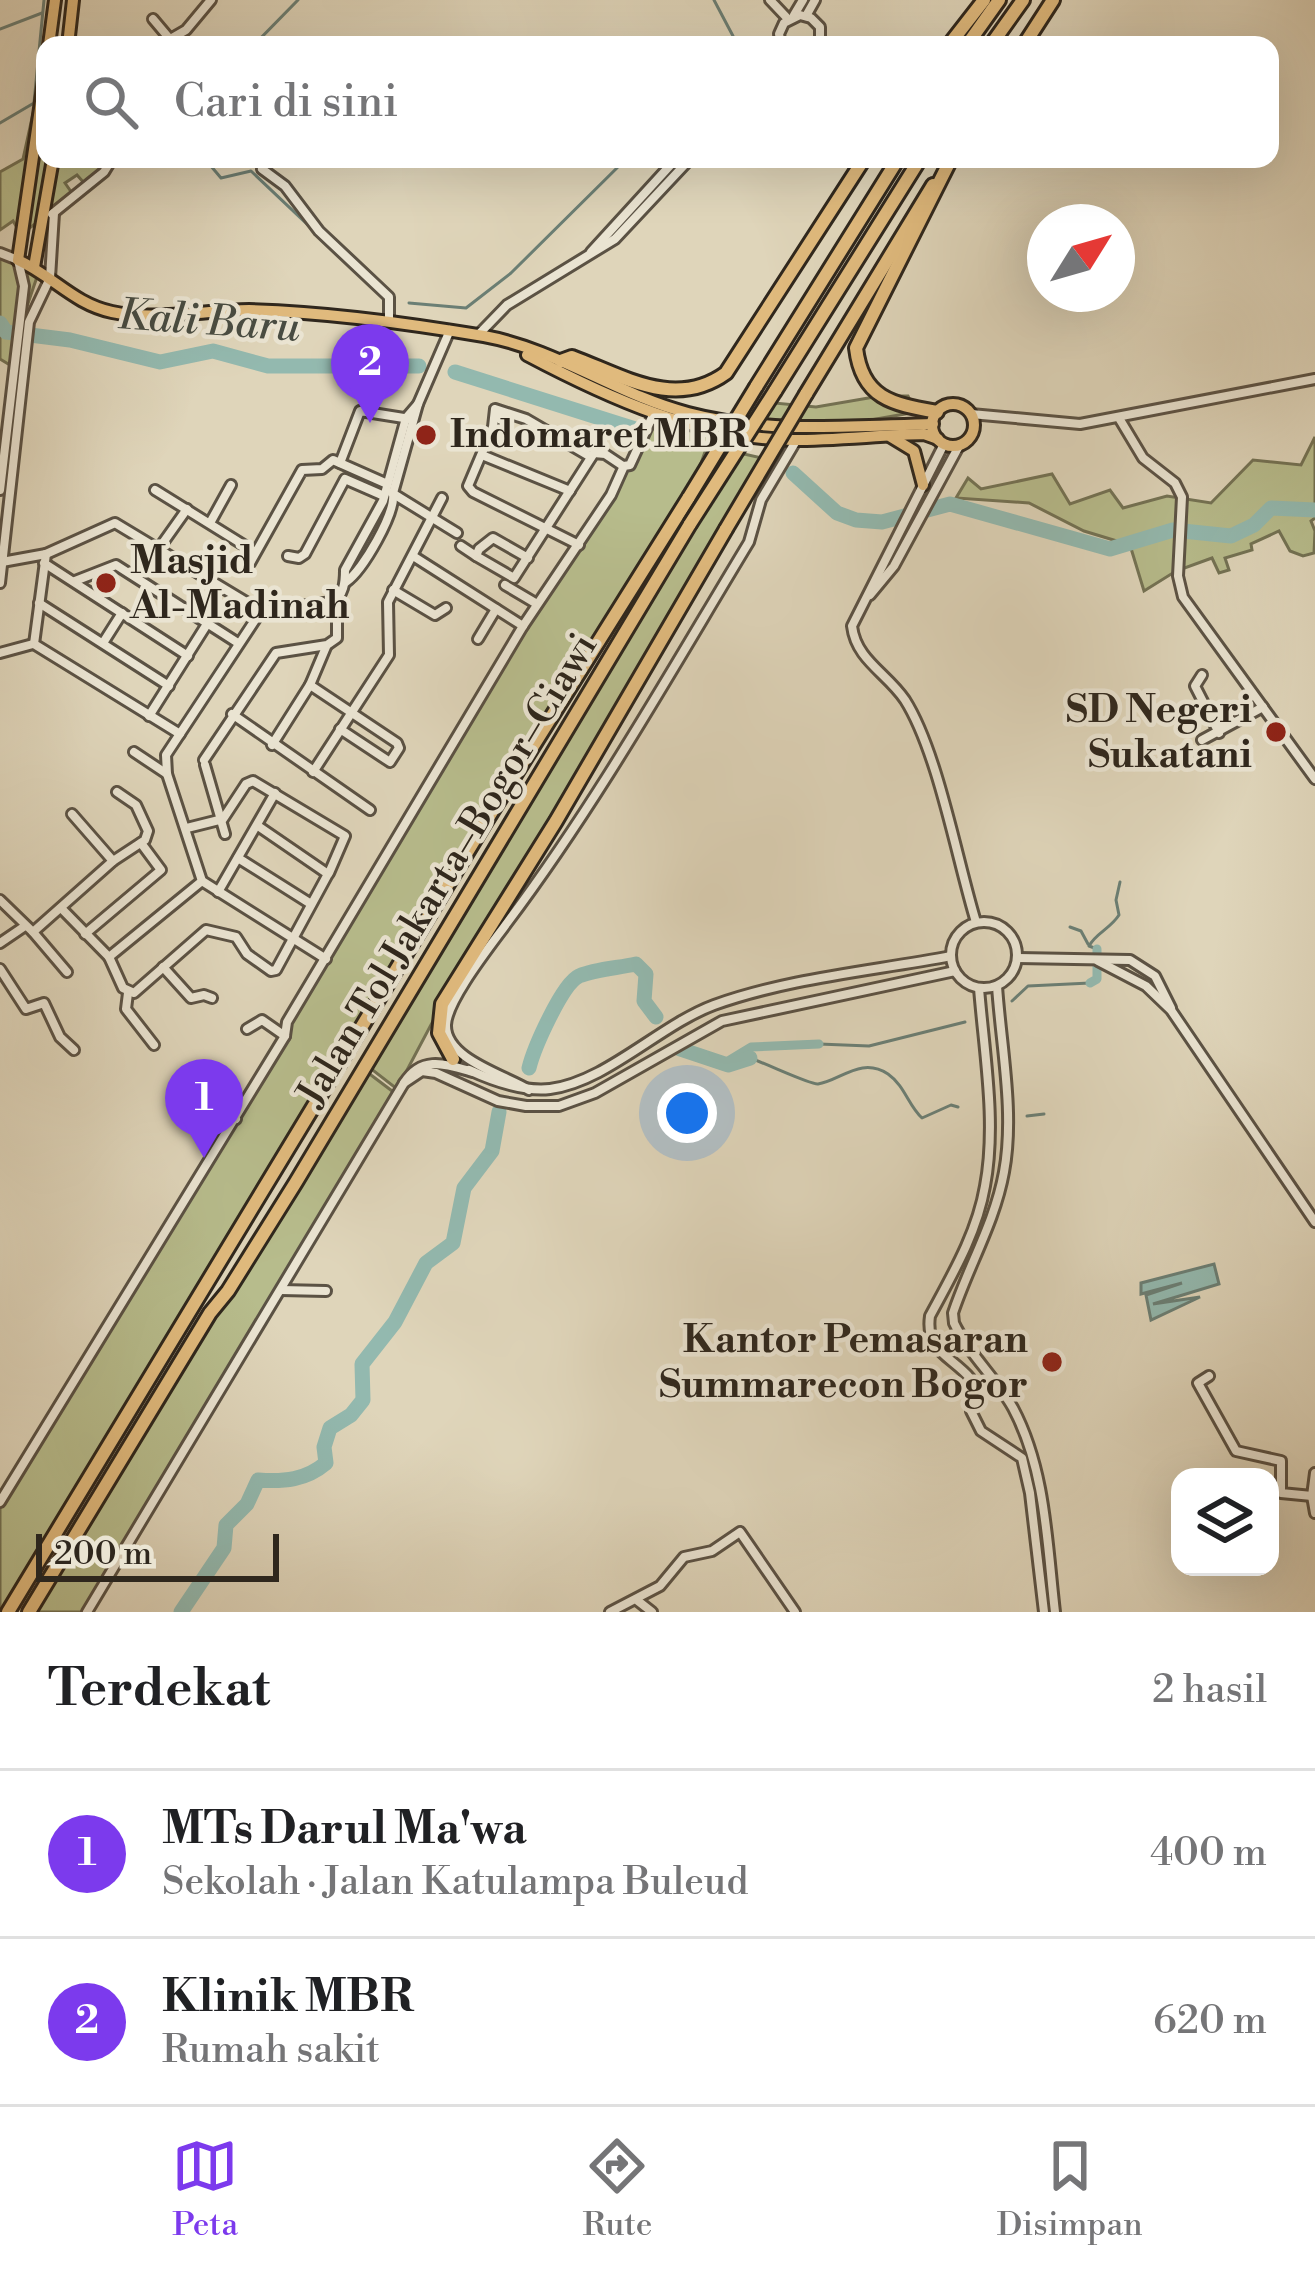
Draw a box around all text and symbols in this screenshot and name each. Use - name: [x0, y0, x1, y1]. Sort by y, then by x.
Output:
- search box: [36, 36, 1279, 168]
- icon: search: [78, 69, 144, 135]
- text: Cari di sini: [174, 74, 398, 131]
- north arrow: [1027, 204, 1135, 312]
- water label: Kali Baru: [116, 289, 302, 355]
- pin: 2: [331, 324, 409, 423]
- place label: Indomaret MBR: [450, 411, 749, 460]
- marker: Indomaret MBR: [413, 422, 439, 448]
- place label: Masjid Al-Madinah: [129, 537, 350, 631]
- marker: Masjid Al-Madinah: [93, 570, 119, 596]
- street label: Jalan Tol Jakarta–Bogor–Ciawi: [286, 625, 609, 1117]
- place label: SD Negeri Sukatani: [1066, 686, 1252, 780]
- marker: SD Negeri Sukatani: [1263, 719, 1289, 745]
- pin: 1: [165, 1059, 243, 1158]
- your location: [657, 1083, 717, 1143]
- place label: Kantor Pemasaran Summarecon Bogor: [659, 1316, 1028, 1410]
- marker: Kantor Pemasaran Summarecon Bogor: [1039, 1349, 1065, 1375]
- map controls: [1171, 1468, 1279, 1576]
- button: layers: [1171, 1468, 1279, 1576]
- scale bar: [36, 1528, 279, 1581]
- text: 200 m: [54, 1534, 152, 1575]
- text: Terdekat: [48, 1658, 270, 1722]
- text: 2 hasil: [1152, 1666, 1267, 1715]
- text: MTs Darul Ma'wa: [162, 1801, 527, 1858]
- text: 1: [78, 1829, 96, 1878]
- text: 400 m: [1150, 1829, 1267, 1878]
- text: Sekolah · Jalan Katulampa Buleud: [162, 1858, 748, 1907]
- text: Klinik MBR: [162, 1969, 413, 2026]
- text: 2: [75, 1997, 99, 2046]
- text: 620 m: [1153, 1997, 1267, 2046]
- text: Rumah sakit: [162, 2026, 380, 2075]
- tab: Peta: [172, 2133, 238, 2246]
- tab: Rute: [583, 2133, 652, 2246]
- tab: Disimpan: [997, 2133, 1143, 2246]

